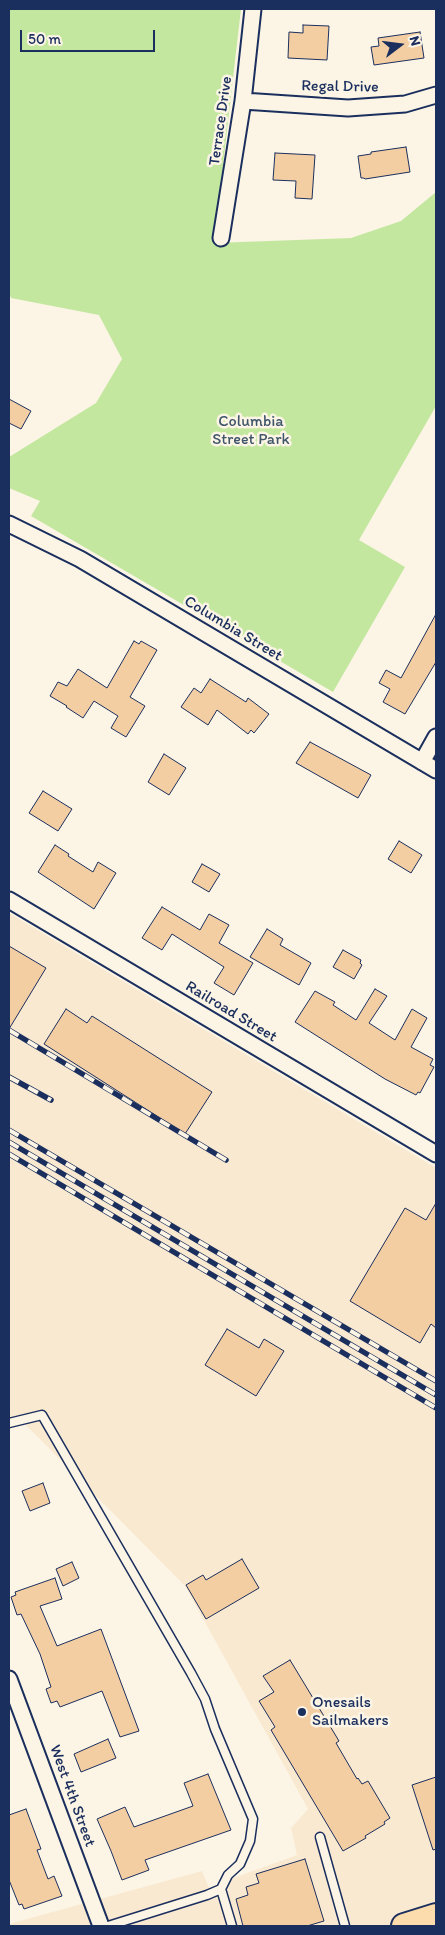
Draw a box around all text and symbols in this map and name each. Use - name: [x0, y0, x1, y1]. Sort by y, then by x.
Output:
- scale bar: [22, 20, 158, 52]
- north arrow: [375, 20, 425, 70]
- text: 50 m: [28, 30, 61, 48]
- text: N: [406, 34, 424, 48]
- street label: Terrace Drive: [205, 75, 237, 167]
- street label: Regal Drive: [301, 77, 379, 97]
- park label: Columbia Street Park: [212, 412, 290, 450]
- street label: Columbia Street: [180, 592, 286, 666]
- street label: Railroad Street: [182, 977, 280, 1047]
- place label: Onesails Sailmakers: [312, 1693, 389, 1731]
- marker: Onesails Sailmakers: [296, 1706, 308, 1718]
- street label: West 4th Street: [45, 1742, 99, 1850]

